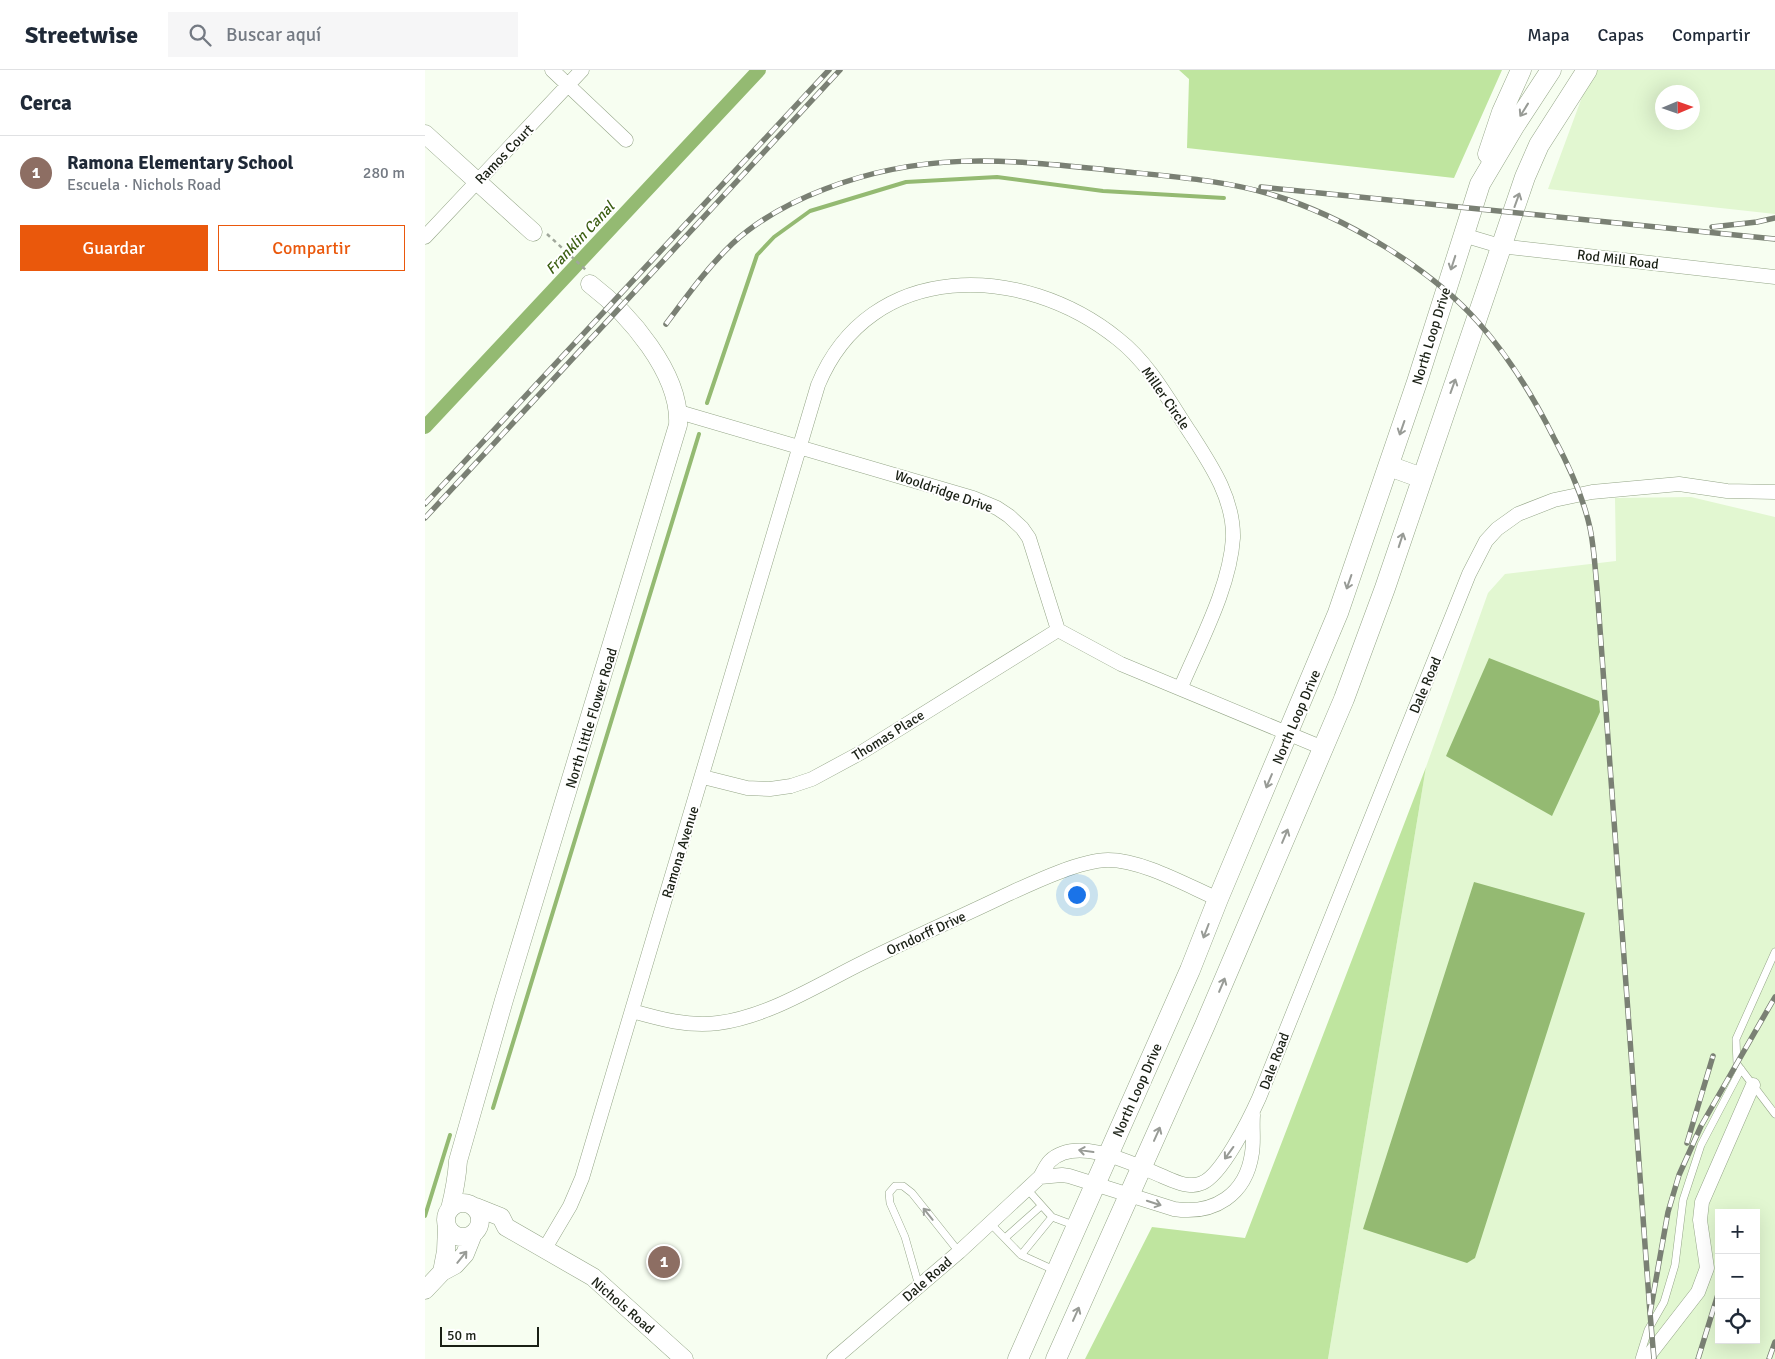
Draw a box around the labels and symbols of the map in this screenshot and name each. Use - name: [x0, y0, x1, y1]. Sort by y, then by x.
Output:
- north arrow: [1655, 85, 1700, 130]
- one-way arrow: [1518, 103, 1528, 117]
- street label: Ramos Court: [472, 121, 537, 188]
- one-way arrow: [1513, 192, 1522, 208]
- water label: Franklin Canal: [542, 197, 619, 278]
- street label: Rod Mill Road: [1576, 246, 1660, 273]
- one-way arrow: [1448, 255, 1458, 271]
- street label: North Loop Drive: [1409, 285, 1454, 387]
- street label: Miller Circle: [1138, 364, 1193, 433]
- one-way arrow: [1449, 379, 1458, 394]
- one-way arrow: [1397, 420, 1406, 435]
- street label: Wooldridge Drive: [892, 467, 995, 516]
- one-way arrow: [1397, 533, 1406, 548]
- one-way arrow: [1344, 573, 1354, 589]
- street label: North Little Flower Road: [562, 646, 621, 790]
- street label: Dale Road: [1406, 654, 1445, 716]
- street label: North Loop Drive: [1269, 667, 1324, 767]
- street label: Thomas Place: [849, 707, 927, 764]
- one-way arrow: [1263, 773, 1273, 788]
- street label: Ramona Avenue: [658, 804, 703, 900]
- one-way arrow: [1281, 829, 1291, 844]
- your location: [1064, 882, 1090, 908]
- street label: Orndorff Drive: [884, 908, 969, 959]
- one-way arrow: [1200, 923, 1209, 938]
- one-way arrow: [1218, 978, 1227, 993]
- street label: Dale Road: [1256, 1030, 1293, 1092]
- street label: North Loop Drive: [1109, 1041, 1166, 1140]
- one-way arrow: [1152, 1127, 1162, 1142]
- one-way arrow: [1079, 1146, 1095, 1156]
- one-way arrow: [1224, 1146, 1234, 1160]
- one-way arrow: [1146, 1199, 1162, 1208]
- one-way arrow: [923, 1208, 934, 1221]
- pin: 1: [648, 1243, 680, 1281]
- one-way arrow: [456, 1250, 467, 1263]
- street label: Dale Road: [899, 1253, 956, 1305]
- street label: Nichols Road: [588, 1273, 658, 1337]
- one-way arrow: [1072, 1307, 1082, 1322]
- scale bar: [440, 1324, 539, 1347]

